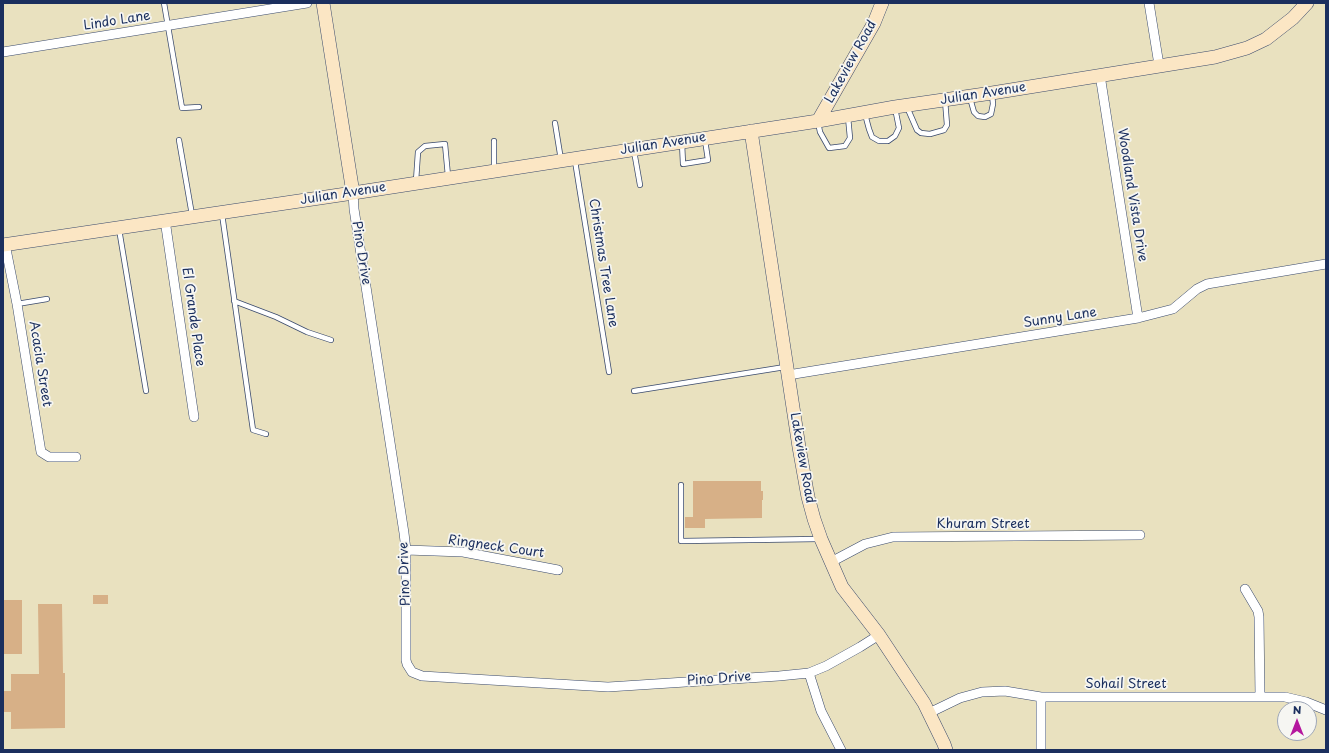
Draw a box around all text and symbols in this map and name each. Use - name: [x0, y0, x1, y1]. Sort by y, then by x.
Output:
- street label: Lindo Lane: [82, 8, 152, 34]
- street label: Lakeview Road: [822, 18, 880, 106]
- street label: Julian Avenue: [939, 80, 1027, 108]
- street label: Woodland Vista Drive: [1114, 127, 1150, 263]
- street label: Julian Avenue: [619, 130, 707, 158]
- street label: Julian Avenue: [299, 180, 387, 208]
- street label: Christmas Tree Lane: [585, 197, 621, 329]
- street label: Pino Drive: [348, 220, 374, 286]
- street label: El Grande Place: [178, 267, 208, 367]
- street label: Sunny Lane: [1022, 305, 1098, 331]
- street label: Acacia Street: [26, 320, 54, 408]
- street label: Lakeview Road: [786, 411, 818, 505]
- street label: Khuram Street: [936, 516, 1030, 532]
- street label: Ringneck Court: [447, 533, 545, 561]
- street label: Pino Drive: [396, 542, 414, 606]
- street label: Pino Drive: [686, 669, 752, 689]
- street label: Sohail Street: [1085, 676, 1167, 692]
- north arrow: [1277, 701, 1317, 741]
- text: N: [1293, 701, 1301, 718]

